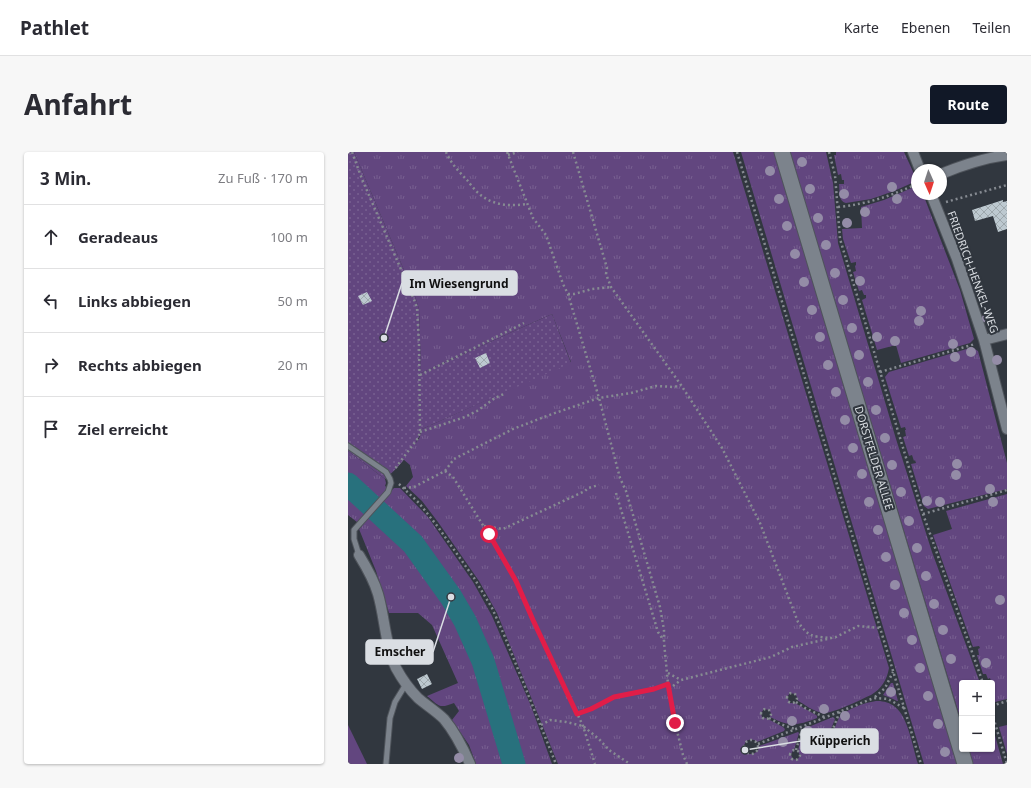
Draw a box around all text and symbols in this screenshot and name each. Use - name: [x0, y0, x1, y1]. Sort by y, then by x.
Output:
- text: Pathlet: [20, 15, 89, 41]
- text: Karte: [844, 18, 879, 37]
- text: Ebenen: [901, 18, 951, 37]
- text: Teilen: [973, 18, 1011, 37]
- text: Anfahrt: [24, 85, 132, 123]
- button: Route: [930, 85, 1007, 124]
- north arrow: [911, 164, 947, 200]
- text: 3 Min.: [40, 167, 91, 190]
- text: Zu Fuß · 170 m: [218, 169, 308, 187]
- street label: FRIEDRICH-HENKEL-WEG: [944, 209, 1003, 335]
- icon: ahead: [40, 226, 62, 248]
- text: Geradeaus: [78, 227, 158, 247]
- text: 100 m: [270, 228, 308, 246]
- callout: Im Wiesengrund: [402, 271, 517, 295]
- text: Im Wiesengrund: [410, 275, 508, 292]
- icon: left: [40, 290, 62, 312]
- text: Links abbiegen: [78, 291, 191, 311]
- text: 50 m: [278, 292, 308, 310]
- icon: right: [40, 354, 62, 376]
- text: Rechts abbiegen: [78, 355, 202, 375]
- text: 20 m: [278, 356, 308, 374]
- street label: DORSTFELDER ALLEE: [852, 404, 897, 512]
- icon: arrive: [40, 418, 62, 440]
- text: Ziel erreicht: [78, 419, 168, 439]
- route start: [480, 525, 498, 543]
- callout: Emscher: [366, 640, 433, 664]
- text: Emscher: [375, 643, 426, 660]
- map controls: [959, 680, 995, 752]
- button: +: [959, 680, 995, 716]
- route end: [666, 714, 684, 732]
- button: −: [959, 716, 995, 752]
- callout: Küpperich: [801, 729, 878, 753]
- text: Küpperich: [809, 732, 871, 749]

